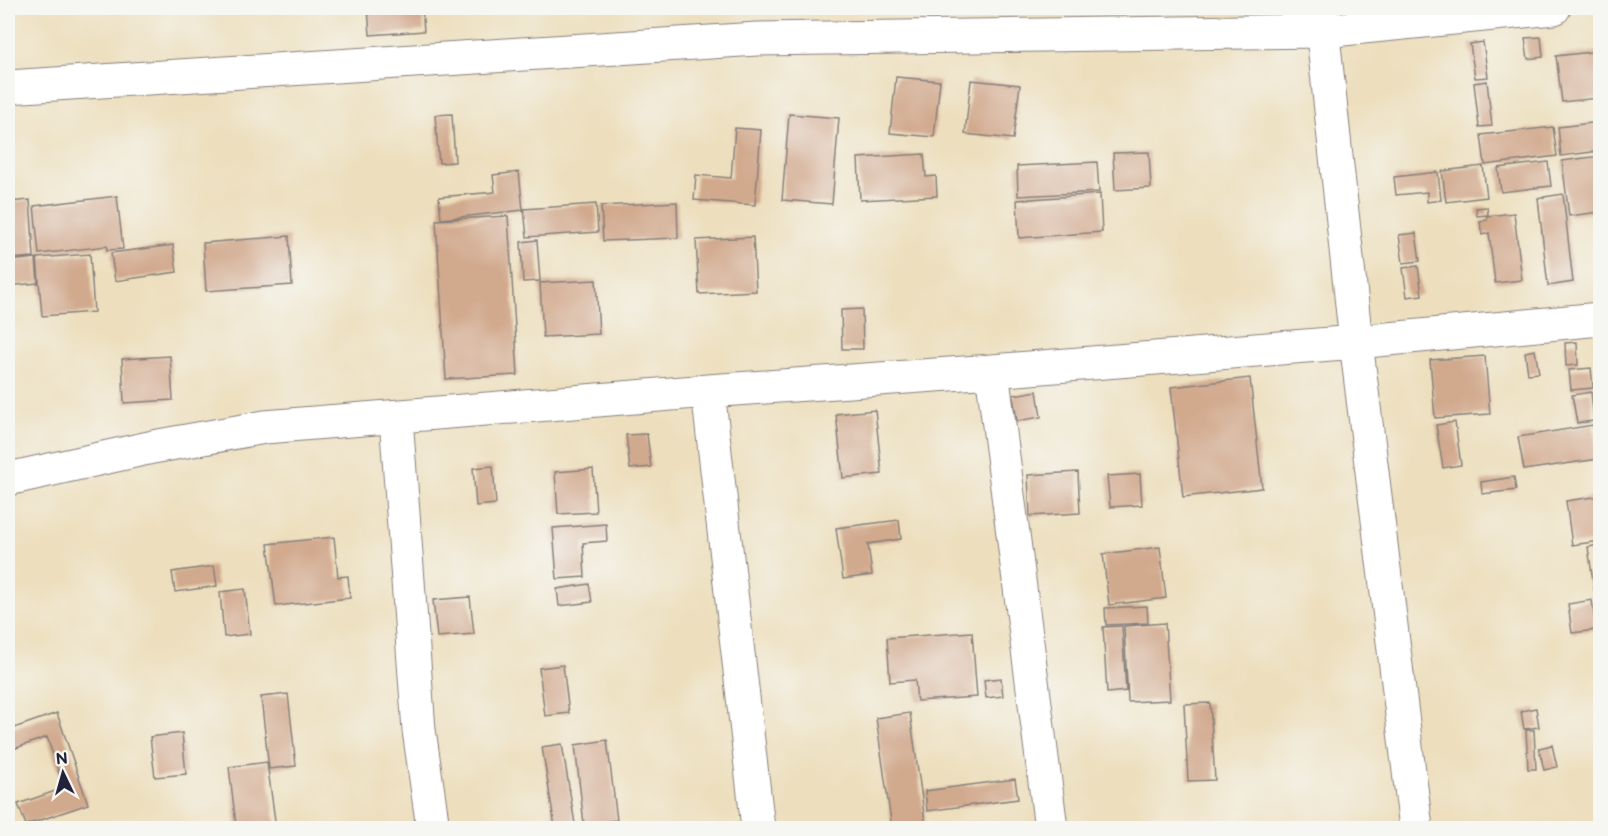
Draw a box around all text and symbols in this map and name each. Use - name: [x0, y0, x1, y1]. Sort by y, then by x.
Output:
- north arrow: [33, 743, 93, 803]
- text: N: [55, 750, 69, 770]

